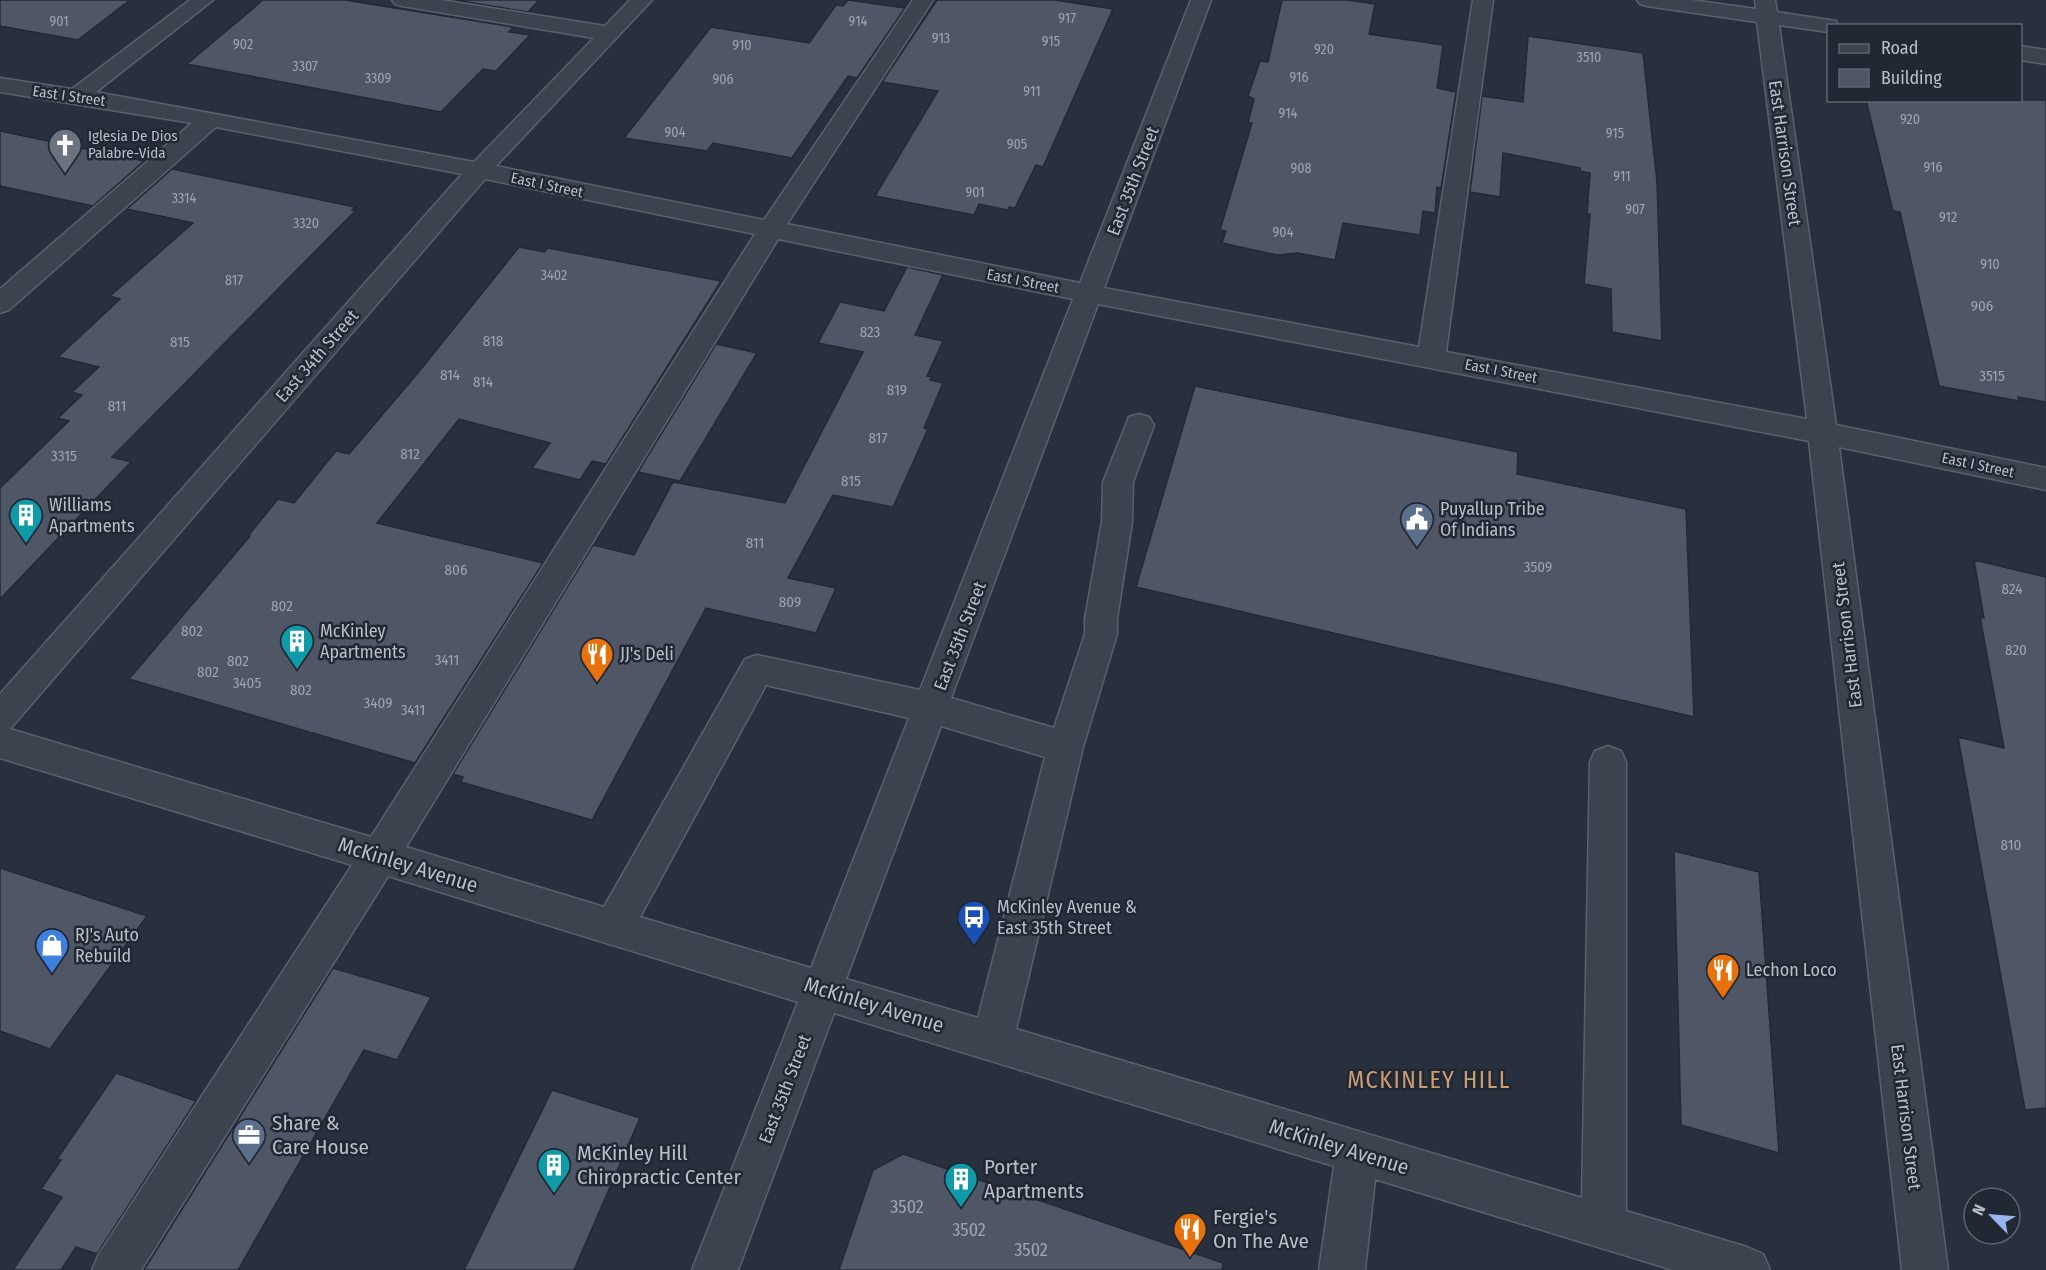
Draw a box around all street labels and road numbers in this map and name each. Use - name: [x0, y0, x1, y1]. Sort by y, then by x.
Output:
- street label: East Harrison Street: [1764, 79, 1806, 227]
- street label: East I Street: [31, 82, 107, 110]
- street label: East 35th Street: [1102, 123, 1164, 239]
- street label: East I Street: [509, 169, 585, 201]
- street label: East I Street: [985, 265, 1061, 297]
- street label: East 34th Street: [271, 305, 363, 407]
- street label: East I Street: [1463, 355, 1539, 387]
- street label: East I Street: [1940, 449, 2016, 481]
- street label: East Harrison Street: [1827, 561, 1867, 709]
- street label: East 35th Street: [929, 578, 991, 694]
- street label: McKinley Avenue: [335, 831, 481, 899]
- street label: McKinley Avenue: [801, 971, 947, 1039]
- street label: East 35th Street: [754, 1031, 816, 1147]
- street label: East Harrison Street: [1886, 1043, 1926, 1191]
- street label: McKinley Avenue: [1266, 1113, 1412, 1181]

